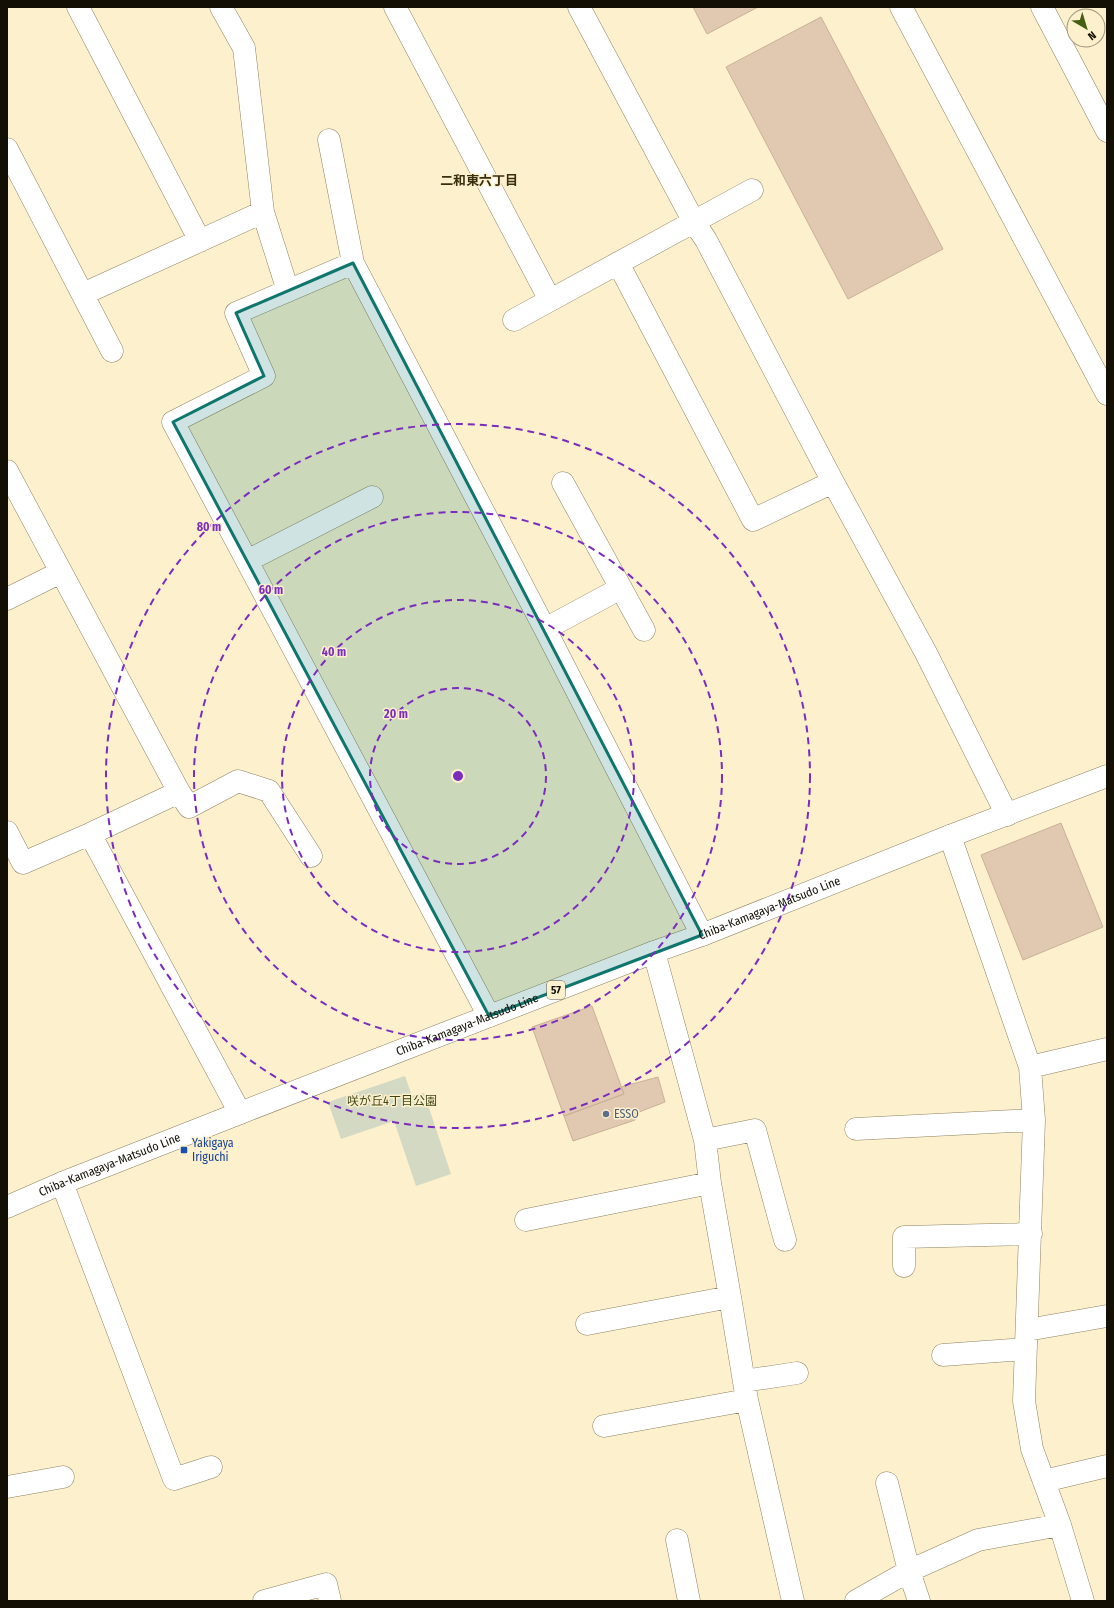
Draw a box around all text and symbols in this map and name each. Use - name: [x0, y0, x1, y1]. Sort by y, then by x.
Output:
- north arrow: [1066, 8, 1106, 48]
- text: N: [1085, 28, 1098, 43]
- district label: 二和東六丁目: [440, 173, 518, 188]
- text: 80 m: [197, 520, 221, 534]
- text: 60 m: [259, 583, 283, 597]
- text: 40 m: [322, 645, 346, 659]
- text: 20 m: [383, 707, 408, 721]
- centre of rings: [451, 769, 465, 783]
- street label: Chiba-Kamagaya-Matsudo Line: [697, 873, 842, 943]
- road number: 57: [547, 981, 565, 999]
- street label: Chiba-Kamagaya-Matsudo Line: [394, 991, 540, 1059]
- park label: 咲が丘4丁目公園: [347, 1094, 437, 1108]
- place label: ESSO: [614, 1107, 639, 1121]
- marker: ESSO: [601, 1109, 611, 1119]
- street label: Chiba-Kamagaya-Matsudo Line: [37, 1130, 183, 1199]
- place label: Yakigaya Iriguchi: [192, 1136, 234, 1164]
- marker: Yakigaya Iriguchi: [179, 1145, 189, 1155]

